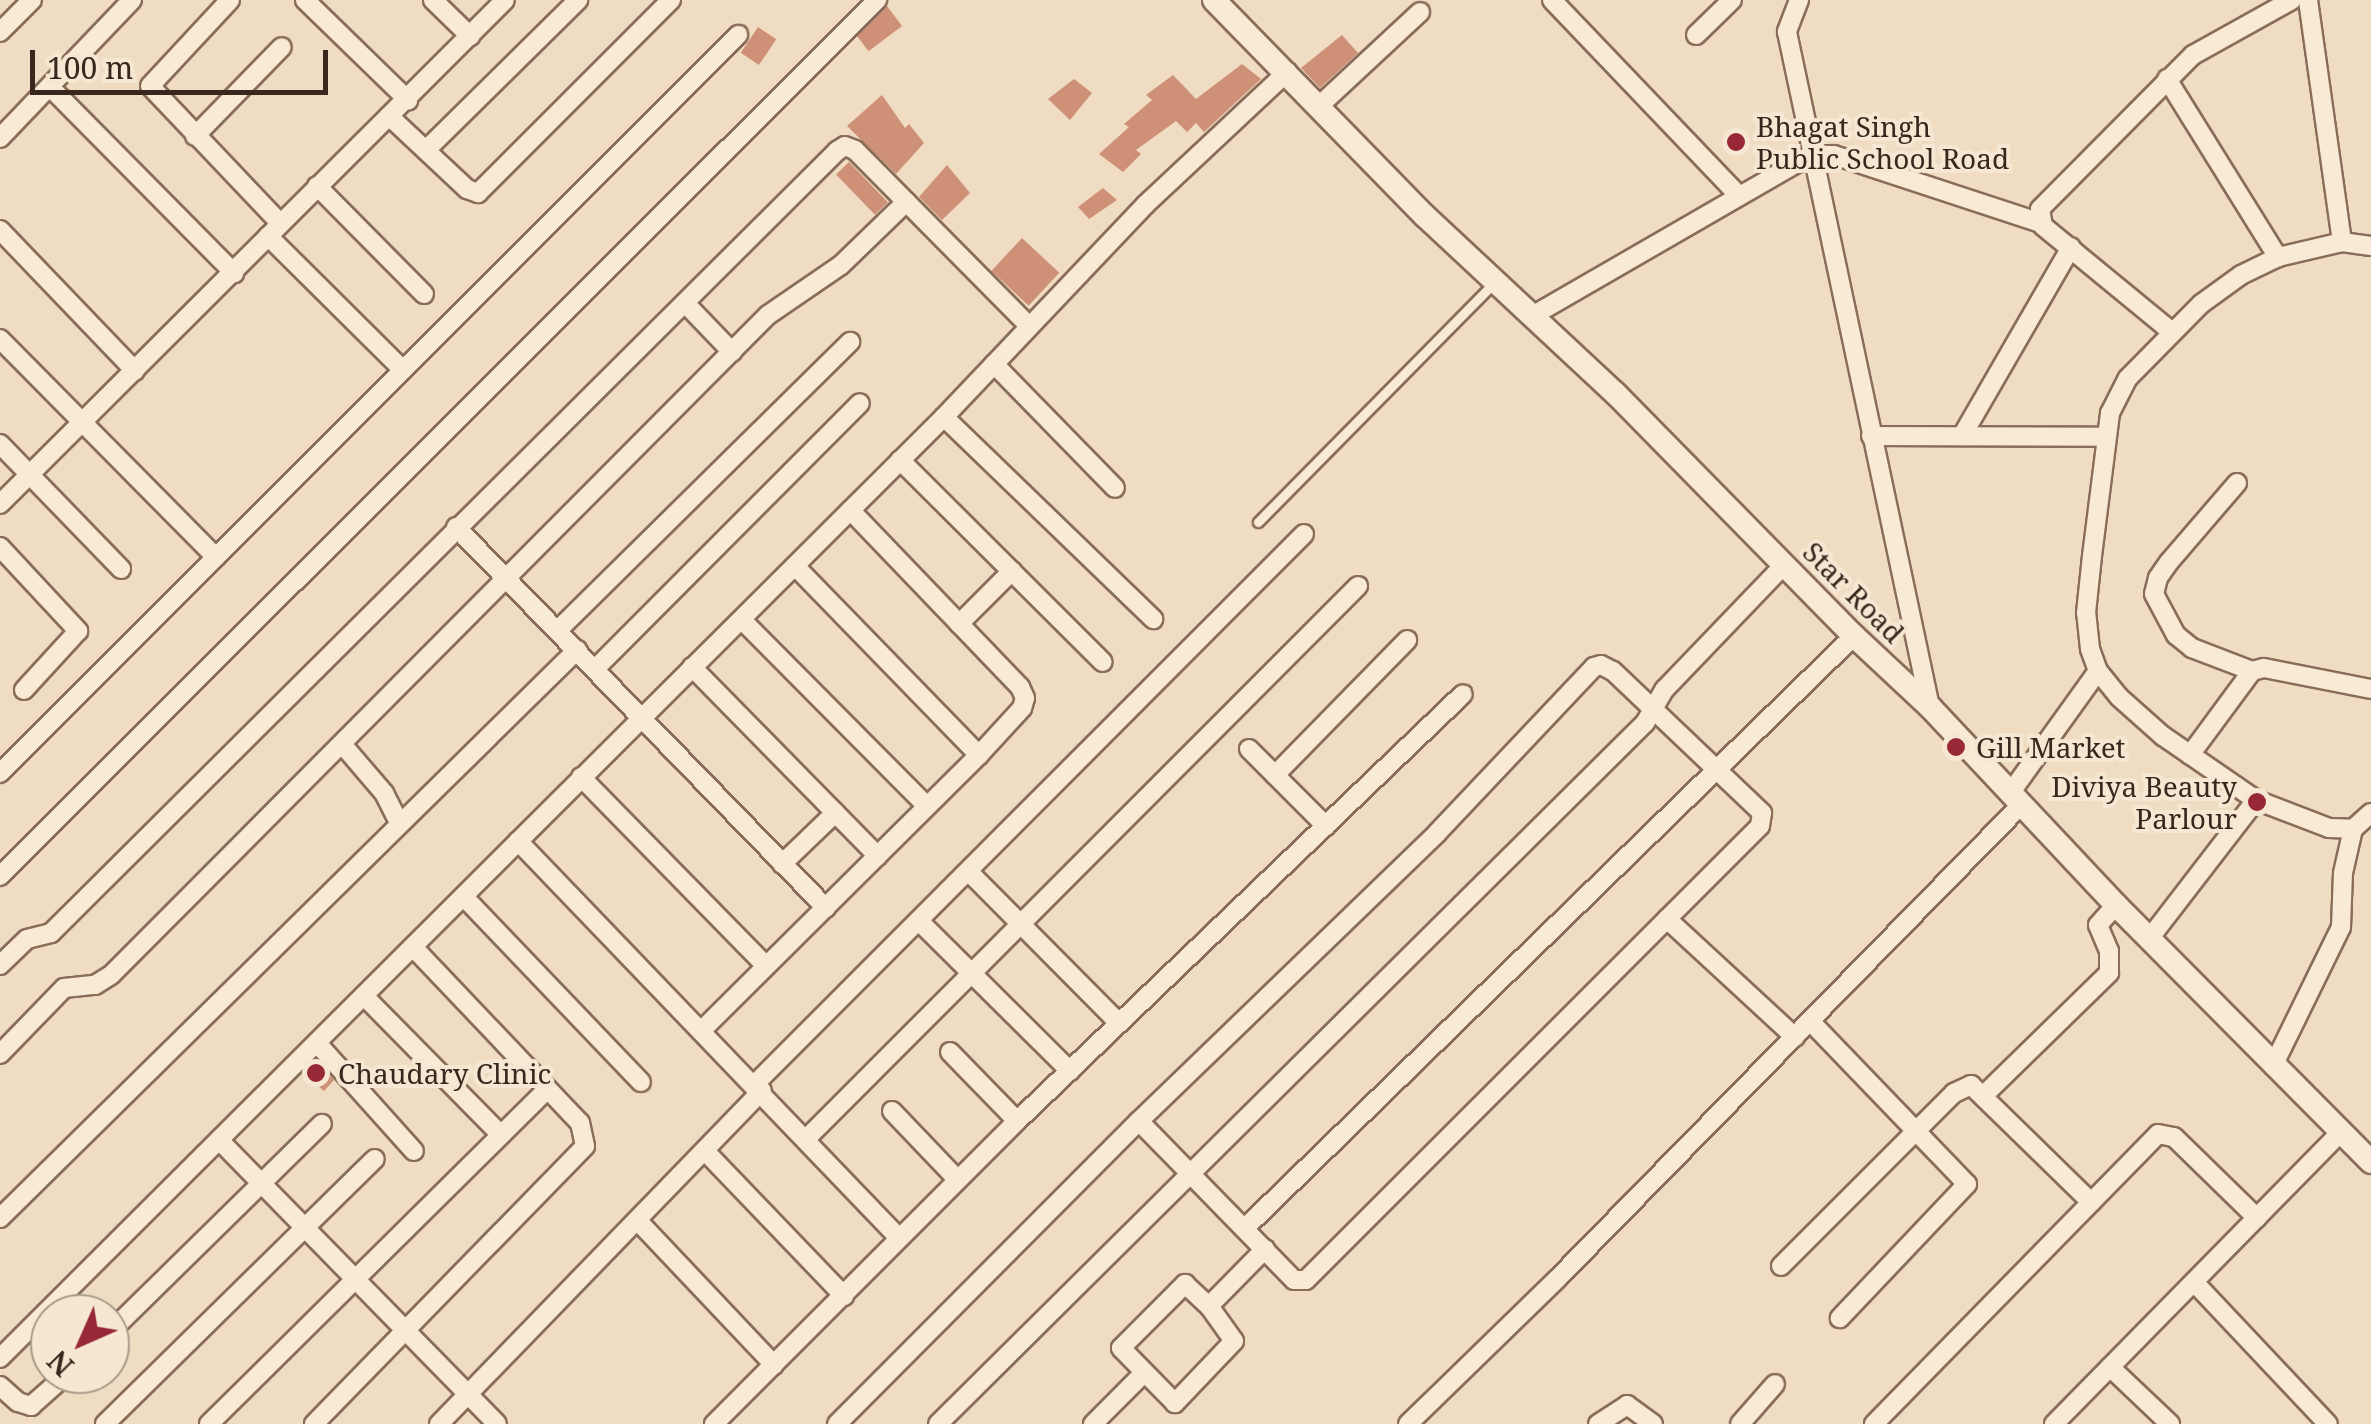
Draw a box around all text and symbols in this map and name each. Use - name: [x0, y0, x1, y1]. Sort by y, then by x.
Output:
- scale bar: [35, 30, 332, 92]
- text: 100 m: [47, 47, 133, 88]
- place label: Bhagat Singh Public School Road: [1756, 109, 2009, 175]
- marker: Bhagat Singh Public School Road: [1725, 131, 1747, 153]
- street label: Star Road: [1797, 535, 1911, 649]
- place label: Gill Market: [1976, 730, 2125, 764]
- marker: Gill Market: [1945, 736, 1967, 758]
- place label: Diviya Beauty Parlour: [2051, 769, 2237, 835]
- marker: Diviya Beauty Parlour: [2246, 791, 2268, 813]
- place label: Chaudary Clinic: [338, 1056, 551, 1090]
- marker: Chaudary Clinic: [303, 1060, 329, 1086]
- north arrow: [30, 1294, 130, 1394]
- text: N: [39, 1343, 81, 1385]

